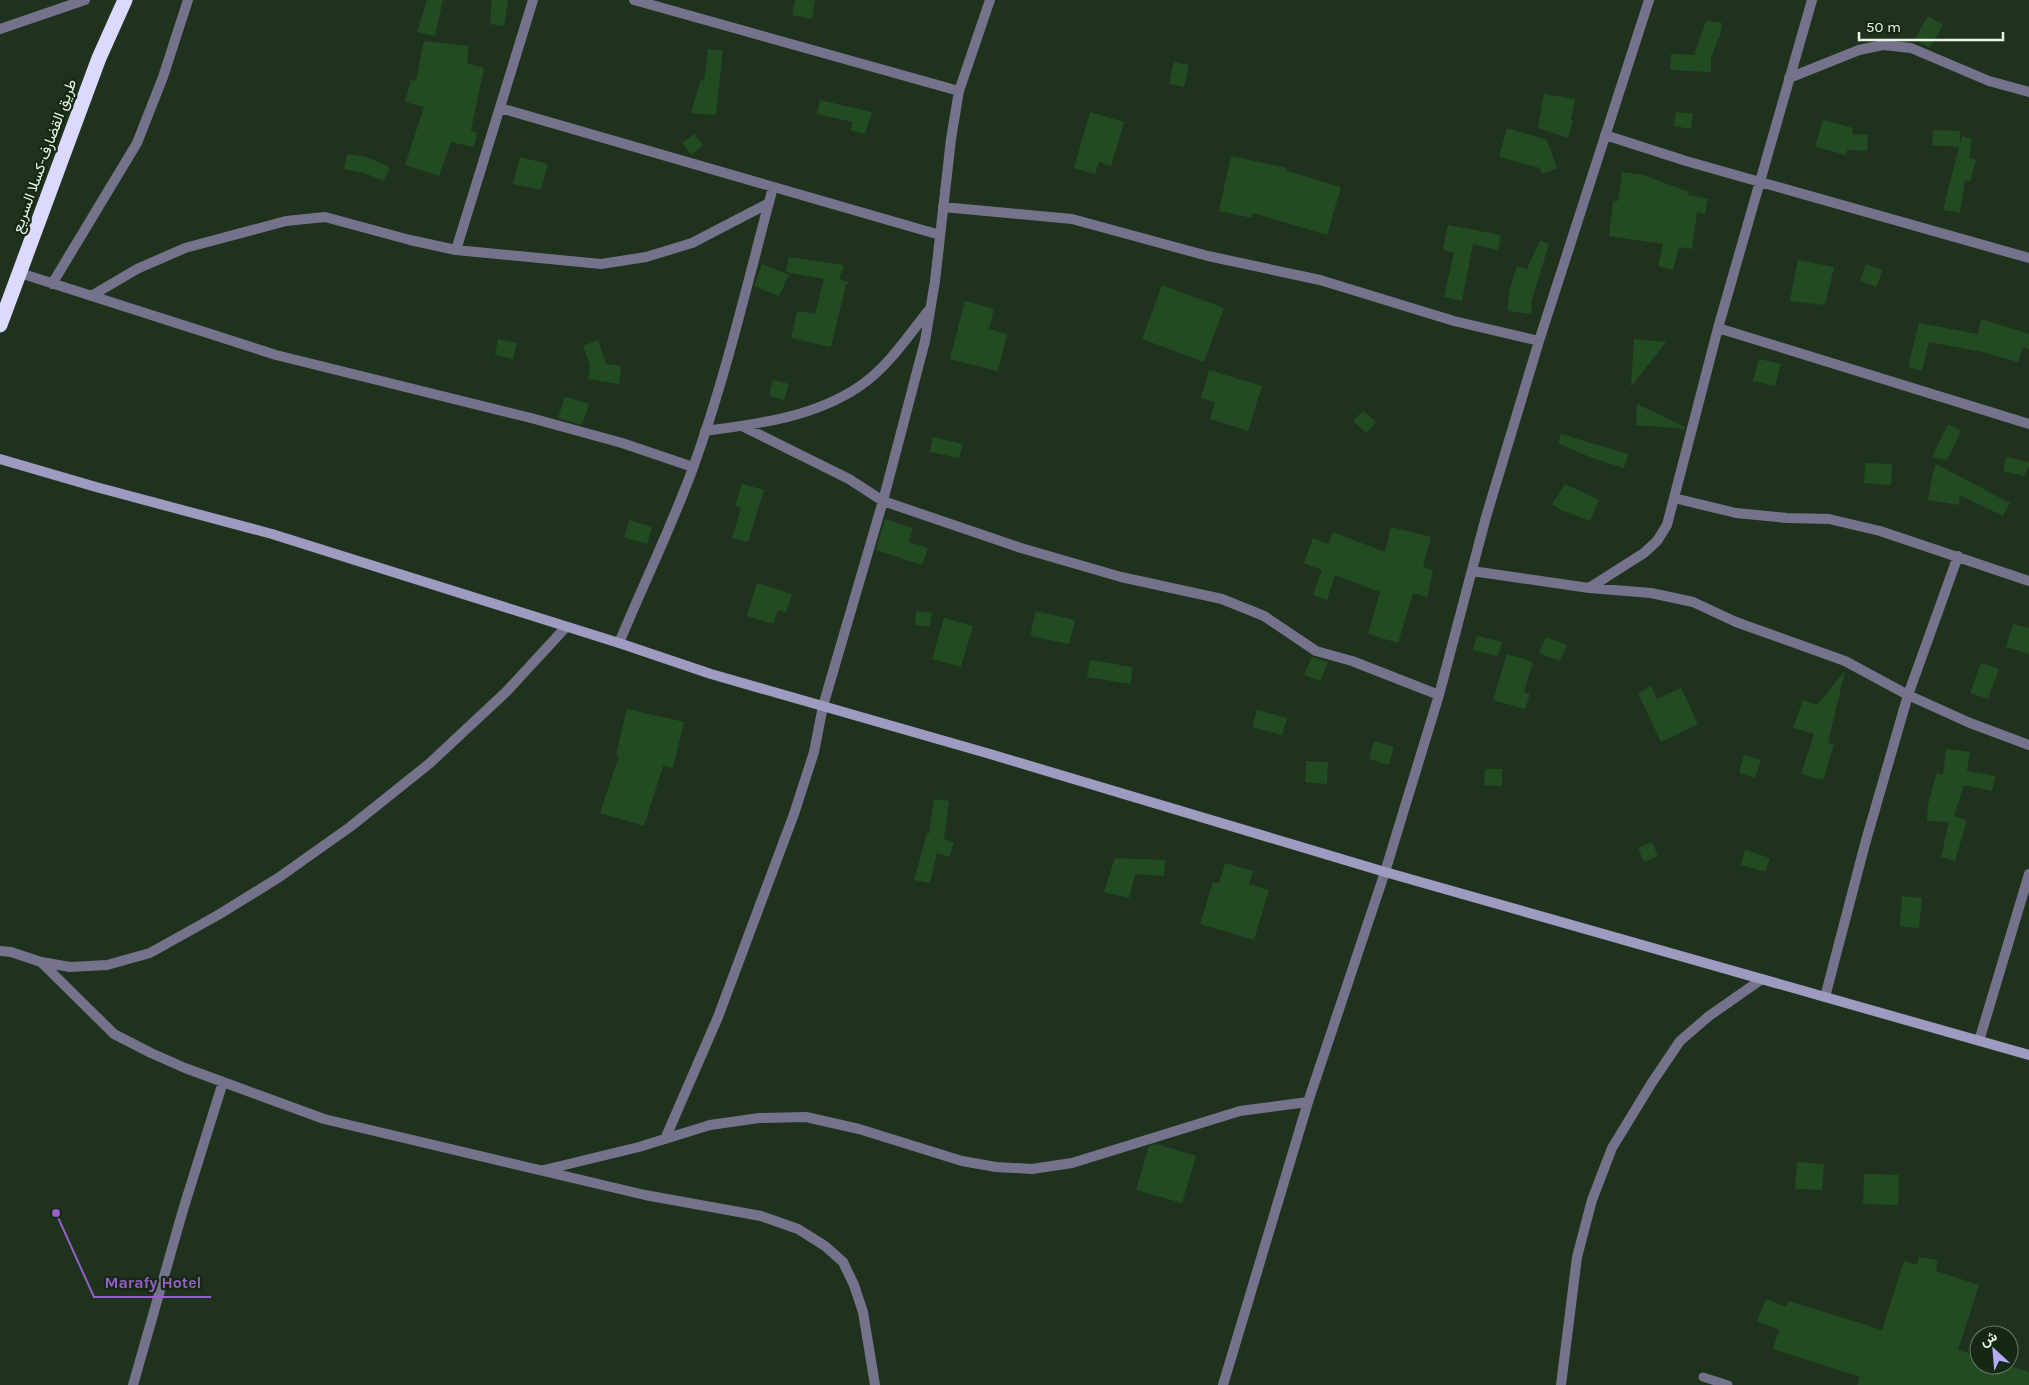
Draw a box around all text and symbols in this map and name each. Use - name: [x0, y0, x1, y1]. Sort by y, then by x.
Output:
- scale bar: [1859, 10, 2003, 42]
- text: 50 m: [1866, 18, 1901, 36]
- street label: طريق القضارف-كسلا السريع: [8, 76, 82, 236]
- callout: Marafy Hotel: [94, 1266, 211, 1297]
- text: Marafy Hotel: [105, 1273, 201, 1292]
- north arrow: [1969, 1325, 2019, 1375]
- text: ش: [1977, 1327, 2000, 1350]

